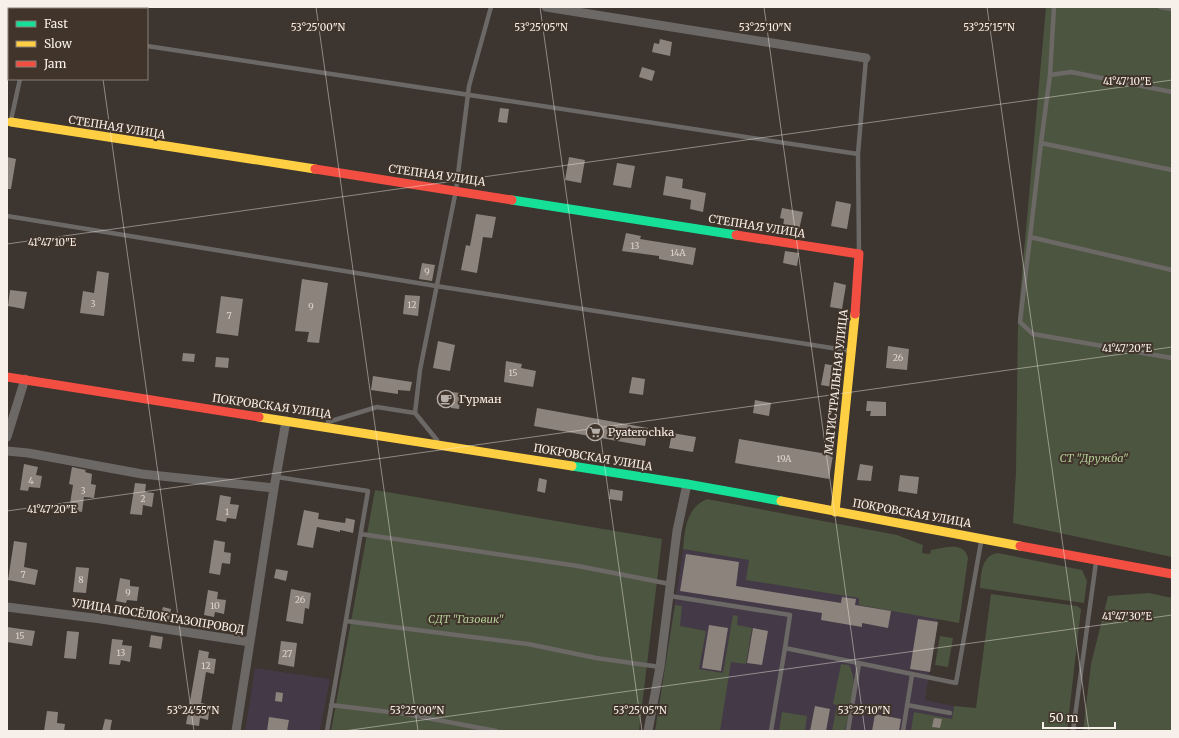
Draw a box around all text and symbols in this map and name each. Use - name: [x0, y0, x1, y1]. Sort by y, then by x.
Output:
- legend: [8, 8, 148, 80]
- text: Fast: [44, 16, 68, 31]
- text: 53°25'00"N: [291, 21, 346, 34]
- text: 53°25'05"N: [514, 21, 568, 34]
- text: 53°25'10"N: [739, 21, 791, 34]
- text: 53°25'15"N: [963, 21, 1015, 34]
- text: Slow: [44, 36, 73, 51]
- text: Jam: [43, 56, 67, 71]
- text: 41°47'10"E: [1103, 75, 1152, 88]
- street label: СТЕПНАЯ УЛИЦА: [68, 112, 167, 142]
- street label: СТЕПНАЯ УЛИЦА: [388, 161, 487, 189]
- street label: СТЕПНАЯ УЛИЦА: [708, 211, 807, 241]
- text: 41°47'10"E: [28, 236, 77, 249]
- house number: 13: [631, 240, 639, 251]
- house number: 14А: [670, 247, 686, 258]
- house number: 9: [424, 266, 430, 277]
- house number: 3: [90, 298, 96, 309]
- house number: 12: [407, 299, 417, 310]
- house number: 9: [308, 301, 314, 312]
- street label: МАГИСТРАЛЬНАЯ УЛИЦА: [821, 308, 851, 455]
- house number: 7: [226, 310, 232, 321]
- text: 41°47'20"E: [1102, 342, 1153, 355]
- house number: 26: [893, 352, 904, 363]
- house number: 15: [508, 367, 518, 378]
- cafe icon: Гурман: [436, 389, 456, 409]
- street label: ПОКРОВСКАЯ УЛИЦА: [211, 391, 333, 421]
- place label: Гурман: [459, 392, 502, 406]
- supermarket icon: Pyaterochka: [585, 422, 605, 442]
- place label: Pyaterochka: [608, 425, 674, 439]
- street label: ПОКРОВСКАЯ УЛИЦА: [532, 441, 654, 473]
- park label: СТ "Дружба": [1060, 451, 1129, 465]
- house number: 19А: [777, 453, 792, 464]
- house number: 4: [28, 475, 34, 486]
- house number: 3: [80, 485, 86, 496]
- house number: 2: [140, 493, 146, 504]
- street label: ПОКРОВСКАЯ УЛИЦА: [852, 496, 973, 530]
- text: 41°47'20"E: [27, 503, 78, 516]
- house number: 1: [225, 506, 229, 517]
- house number: 7: [20, 569, 26, 580]
- house number: 8: [78, 574, 84, 585]
- house number: 9: [125, 587, 131, 598]
- house number: 26: [295, 594, 306, 605]
- street label: УЛИЦА ПОСЁЛОК ГАЗОПРОВОД: [70, 595, 245, 637]
- house number: 10: [210, 600, 220, 611]
- text: 41°47'30"E: [1102, 610, 1153, 623]
- park label: СДТ "Газовик": [428, 612, 504, 626]
- house number: 15: [15, 630, 25, 641]
- house number: 13: [117, 647, 125, 658]
- house number: 27: [282, 648, 292, 659]
- house number: 12: [201, 660, 211, 671]
- text: 53°24'55"N: [167, 704, 219, 717]
- text: 53°25'00"N: [390, 704, 445, 717]
- text: 53°25'05"N: [613, 704, 667, 717]
- text: 53°25'10"N: [838, 704, 890, 717]
- scale bar: [1043, 704, 1115, 730]
- text: 50 m: [1049, 710, 1078, 725]

